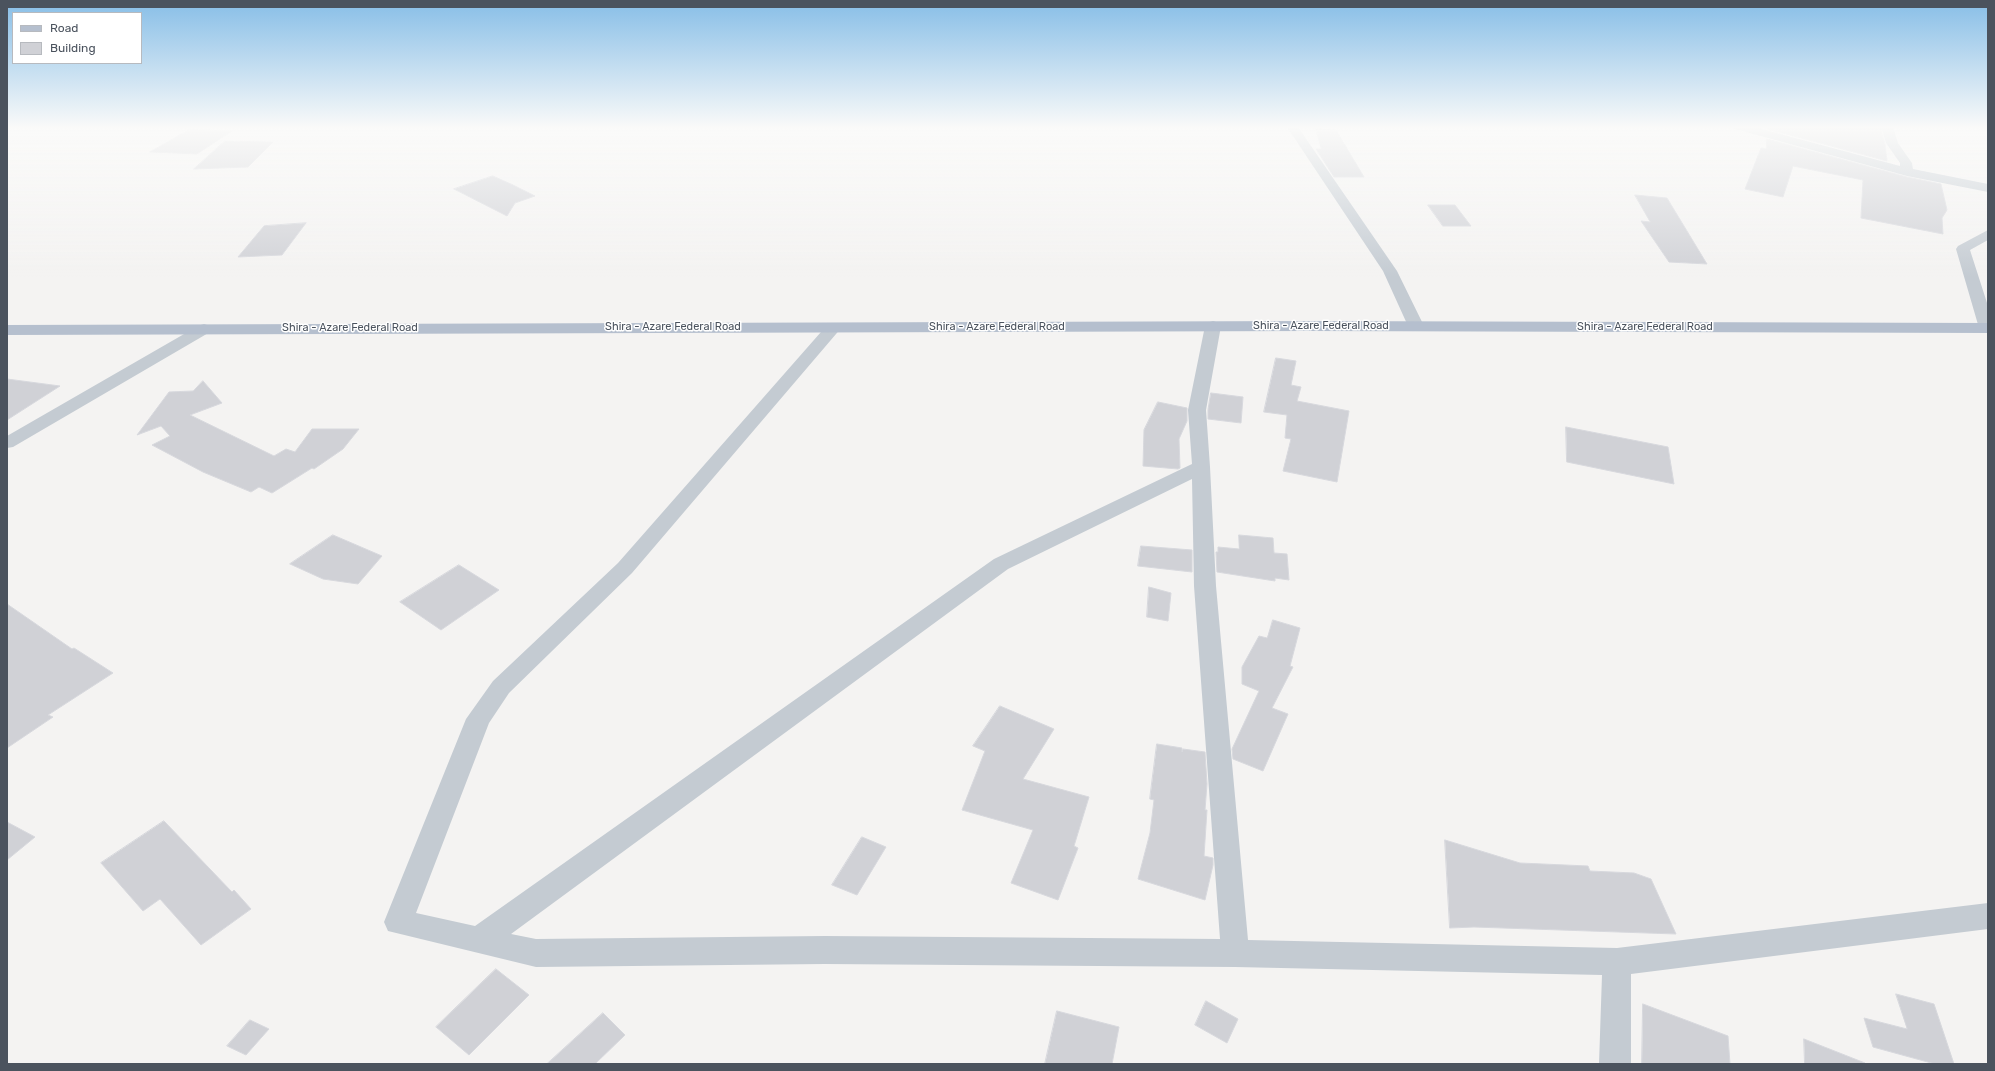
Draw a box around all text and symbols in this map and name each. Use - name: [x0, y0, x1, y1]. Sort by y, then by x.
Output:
- legend: [12, 12, 142, 64]
- text: Road: [50, 21, 78, 35]
- text: Building: [50, 41, 96, 55]
- street label: Shira - Azare Federal Road: [1253, 319, 1389, 333]
- street label: Shira - Azare Federal Road: [605, 320, 741, 334]
- street label: Shira - Azare Federal Road: [929, 320, 1065, 334]
- street label: Shira - Azare Federal Road: [1577, 320, 1713, 334]
- street label: Shira - Azare Federal Road: [282, 321, 418, 335]

